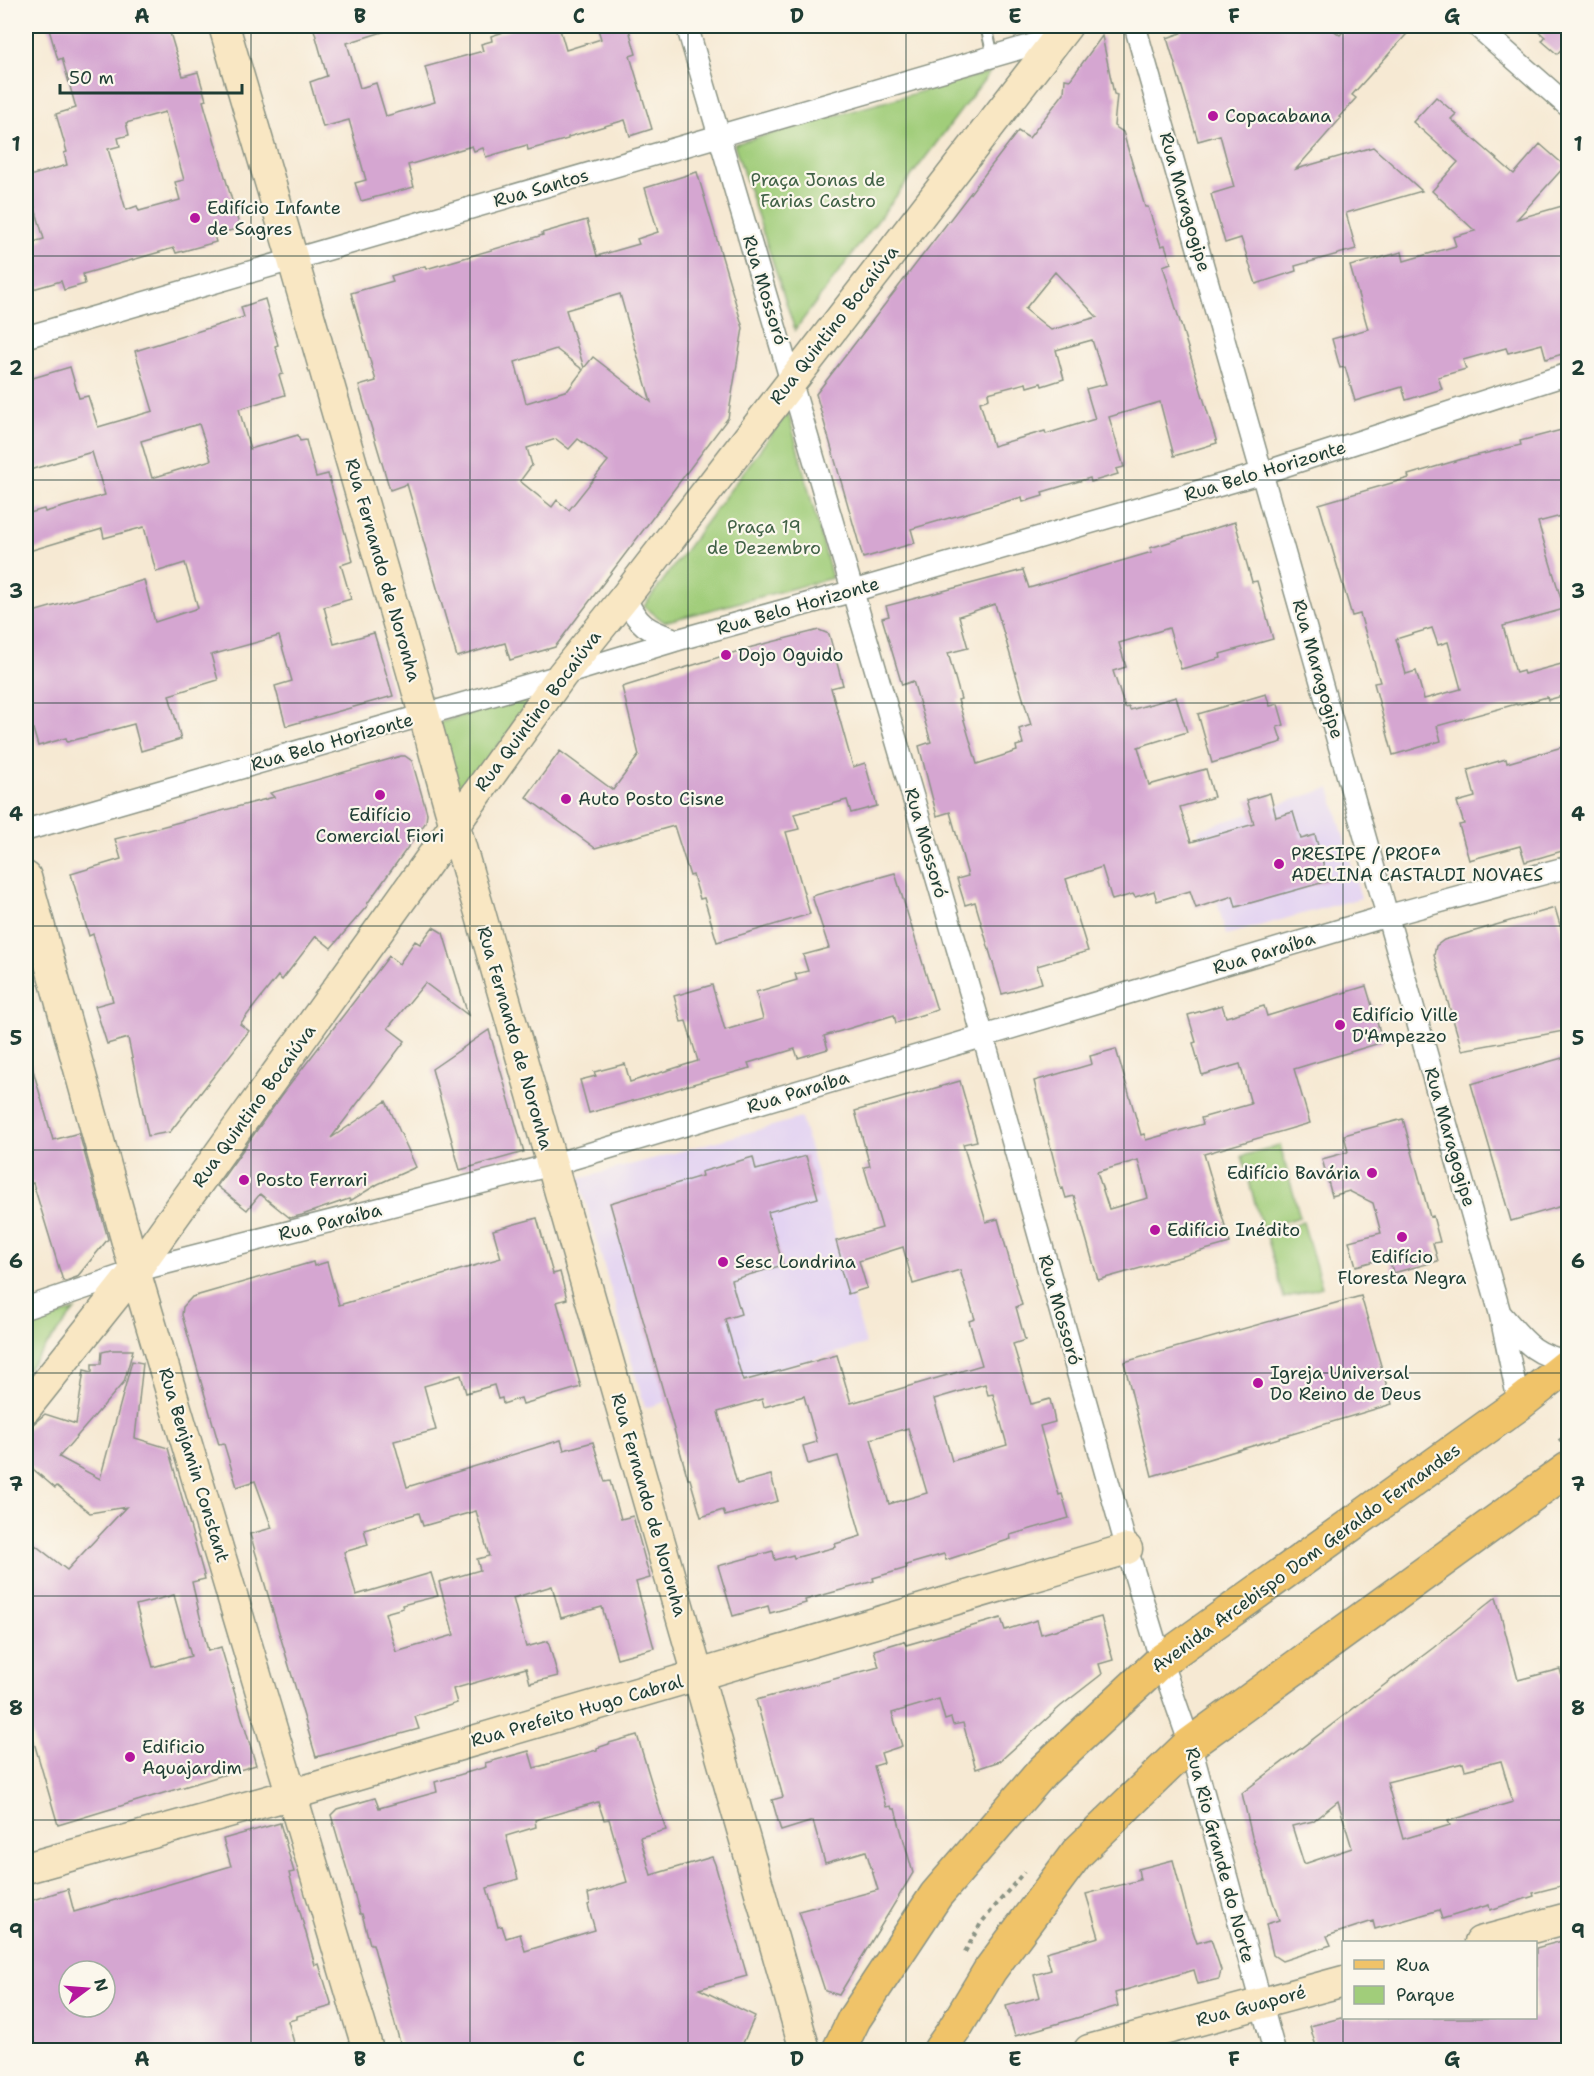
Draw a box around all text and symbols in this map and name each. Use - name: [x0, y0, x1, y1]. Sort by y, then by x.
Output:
- text: A: [134, 3, 150, 29]
- text: B: [354, 3, 366, 29]
- text: C: [573, 3, 585, 29]
- text: D: [790, 3, 804, 29]
- text: E: [1008, 3, 1022, 29]
- text: F: [1228, 3, 1240, 29]
- text: G: [1444, 3, 1460, 29]
- scale bar: [60, 57, 242, 95]
- text: 50 m: [69, 66, 114, 90]
- place label: Copacabana: [1225, 104, 1332, 128]
- marker: Copacabana: [1206, 109, 1220, 123]
- street label: Rua Maragogipe: [1154, 129, 1216, 275]
- text: 1: [11, 131, 21, 157]
- text: 1: [1573, 131, 1583, 157]
- street label: Rua Santos: [490, 163, 592, 213]
- park label: Praça Jonas de Farias Castro: [751, 168, 885, 213]
- place label: Edifício Infante de Sagres: [207, 196, 341, 241]
- marker: Edifício Infante de Sagres: [188, 211, 202, 225]
- street label: Rua Mossoró: [737, 232, 793, 348]
- street label: Rua Quintino Bocaiúva: [764, 240, 904, 410]
- text: 2: [9, 355, 23, 381]
- text: 2: [1571, 355, 1585, 381]
- street label: Rua Belo Horizonte: [1181, 435, 1349, 507]
- street label: Rua Fernando de Noronha: [340, 456, 426, 684]
- park label: Praça 19 de Dezembro: [707, 515, 821, 560]
- street label: Rua Belo Horizonte: [714, 571, 882, 641]
- text: 3: [9, 578, 23, 604]
- text: 3: [1571, 578, 1585, 604]
- street label: Rua Maragogipe: [1287, 596, 1349, 742]
- street label: Rua Quintino Bocaiúva: [469, 626, 607, 796]
- place label: Dojo Oguido: [738, 643, 843, 667]
- marker: Dojo Oguido: [719, 648, 733, 662]
- street label: Rua Belo Horizonte: [248, 707, 416, 777]
- street label: Rua Mossoró: [899, 785, 953, 901]
- place label: Auto Posto Cisne: [578, 787, 724, 811]
- marker: Edifício Comercial Fiori: [373, 788, 387, 802]
- marker: Auto Posto Cisne: [559, 792, 573, 806]
- text: 4: [9, 801, 23, 827]
- text: 4: [1571, 801, 1585, 827]
- place label: Edifício Comercial Fiori: [316, 803, 444, 848]
- place label: PRESIPE / PROFª ADELINA CASTALDI NOVAES: [1291, 842, 1543, 887]
- marker: PRESIPE / PROFª ADELINA CASTALDI NOVAES: [1272, 857, 1286, 871]
- street label: Rua Fernando de Noronha: [472, 924, 558, 1152]
- street label: Rua Paraíba: [1210, 926, 1318, 980]
- place label: Edifício Ville D'Ampezzo: [1352, 1003, 1458, 1048]
- marker: Edifício Ville D'Ampezzo: [1333, 1018, 1347, 1032]
- street label: Rua Quintino Bocaiúva: [187, 1020, 321, 1192]
- text: 5: [10, 1025, 22, 1051]
- text: 5: [1572, 1025, 1584, 1051]
- street label: Rua Maragogipe: [1419, 1064, 1481, 1210]
- street label: Rua Paraíba: [744, 1065, 852, 1119]
- place label: Edifício Bavária: [1227, 1161, 1360, 1185]
- marker: Edifício Bavária: [1365, 1166, 1379, 1180]
- place label: Posto Ferrari: [256, 1168, 368, 1192]
- marker: Posto Ferrari: [237, 1173, 251, 1187]
- street label: Rua Paraíba: [276, 1198, 384, 1246]
- place label: Edifício Inédito: [1167, 1218, 1300, 1242]
- marker: Edifício Inédito: [1148, 1223, 1162, 1237]
- marker: Edifício Floresta Negra: [1395, 1230, 1409, 1244]
- place label: Edifício Floresta Negra: [1337, 1245, 1467, 1290]
- text: 6: [9, 1248, 23, 1274]
- text: 6: [1571, 1248, 1585, 1274]
- place label: Sesc Londrina: [735, 1250, 856, 1274]
- street label: Rua Mossoró: [1033, 1252, 1087, 1368]
- marker: Sesc Londrina: [716, 1255, 730, 1269]
- place label: Igreja Universal Do Reino de Deus: [1270, 1361, 1422, 1406]
- street label: Rua Benjamin Constant: [153, 1365, 235, 1565]
- marker: Igreja Universal Do Reino de Deus: [1251, 1376, 1265, 1390]
- street label: Rua Fernando de Noronha: [606, 1391, 692, 1619]
- street label: Avenida Arcebispo Dom Geraldo Fernandes: [1147, 1438, 1465, 1678]
- text: 7: [9, 1471, 23, 1497]
- text: 7: [1571, 1471, 1585, 1497]
- street label: Rua Prefeito Hugo Cabral: [468, 1669, 687, 1753]
- text: 8: [9, 1695, 23, 1721]
- text: 8: [1571, 1695, 1585, 1721]
- place label: Edificio Aquajardim: [142, 1735, 242, 1780]
- street label: Rua Rio Grande do Norte: [1180, 1745, 1260, 1965]
- marker: Edificio Aquajardim: [123, 1750, 137, 1764]
- text: 9: [9, 1918, 23, 1944]
- text: 9: [1571, 1918, 1585, 1944]
- legend: [1342, 1941, 1537, 2019]
- text: Rua: [1396, 1953, 1429, 1977]
- north arrow: [57, 1959, 117, 2019]
- text: N: [89, 1976, 113, 1994]
- street label: Rua Guaporé: [1193, 1980, 1309, 2032]
- text: Parque: [1396, 1983, 1455, 2007]
- text: A: [134, 2046, 150, 2072]
- text: B: [354, 2046, 366, 2072]
- text: C: [573, 2046, 585, 2072]
- text: D: [790, 2046, 804, 2072]
- text: E: [1008, 2046, 1022, 2072]
- text: F: [1228, 2046, 1240, 2072]
- text: G: [1444, 2046, 1460, 2072]

